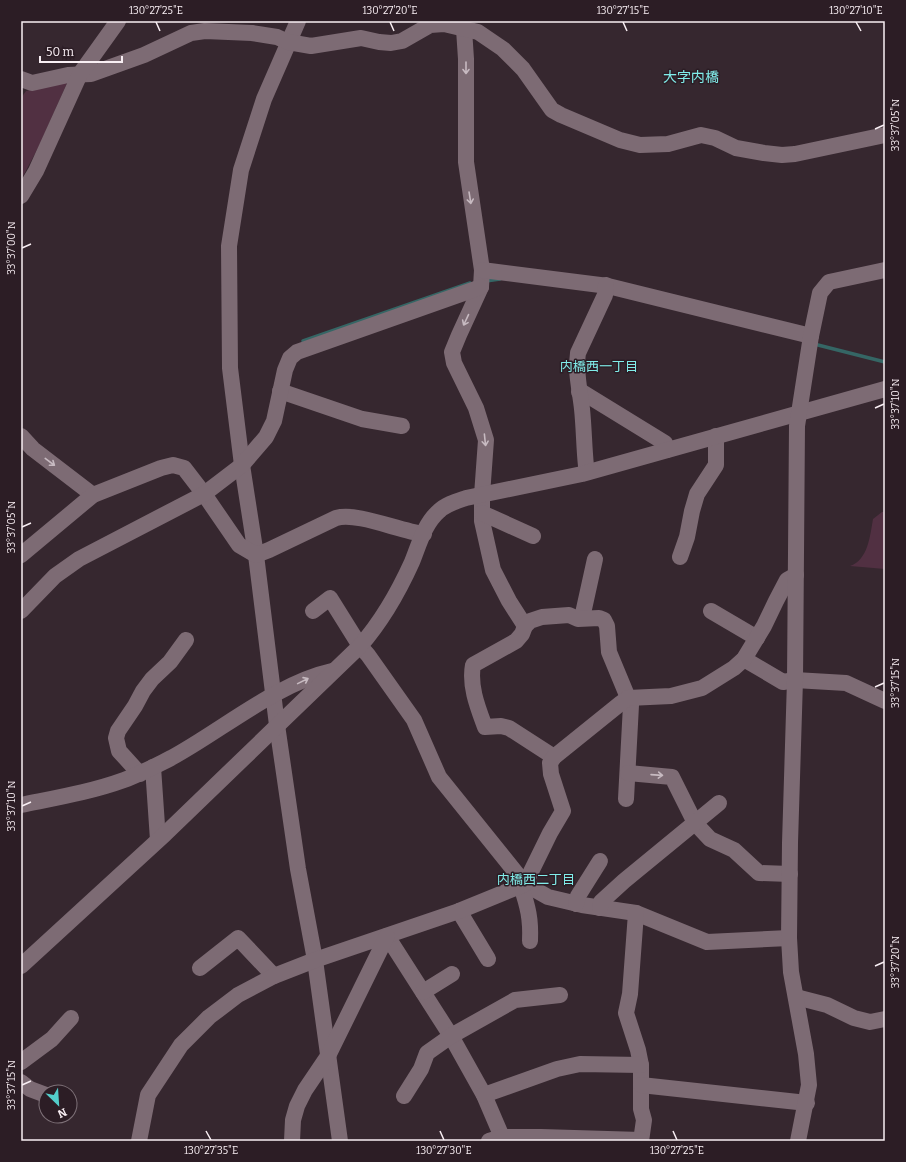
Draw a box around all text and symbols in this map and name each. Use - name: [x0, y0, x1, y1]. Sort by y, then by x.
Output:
- text: 130°27'25"E: [129, 5, 183, 17]
- text: 130°27'20"E: [362, 5, 418, 17]
- text: 130°27'15"E: [597, 5, 649, 17]
- text: 130°27'10"E: [829, 5, 883, 17]
- scale bar: [40, 38, 122, 64]
- text: 50 m: [46, 45, 75, 59]
- one-way arrow: [462, 61, 470, 74]
- district label: 大字内橋: [663, 69, 719, 86]
- text: 33°37'05"N: [890, 99, 902, 151]
- one-way arrow: [466, 191, 474, 204]
- text: 33°37'00"N: [6, 221, 18, 275]
- one-way arrow: [462, 314, 469, 326]
- district label: 内橋西一丁目: [560, 359, 638, 374]
- text: 33°37'10"N: [890, 378, 902, 429]
- one-way arrow: [481, 434, 489, 447]
- one-way arrow: [45, 458, 56, 466]
- text: 33°37'05"N: [6, 501, 18, 553]
- text: 33°37'15"N: [890, 658, 902, 708]
- one-way arrow: [297, 677, 309, 684]
- one-way arrow: [650, 772, 663, 779]
- text: 33°37'10"N: [6, 780, 18, 831]
- district label: 内橋西二丁目: [497, 872, 575, 887]
- text: 33°37'20"N: [890, 936, 902, 988]
- text: 33°37'15"N: [6, 1060, 18, 1110]
- north arrow: [38, 1084, 78, 1124]
- text: N: [55, 1105, 69, 1121]
- text: 130°27'35"E: [184, 1145, 238, 1157]
- text: 130°27'30"E: [416, 1145, 472, 1157]
- text: 130°27'25"E: [650, 1145, 704, 1157]

